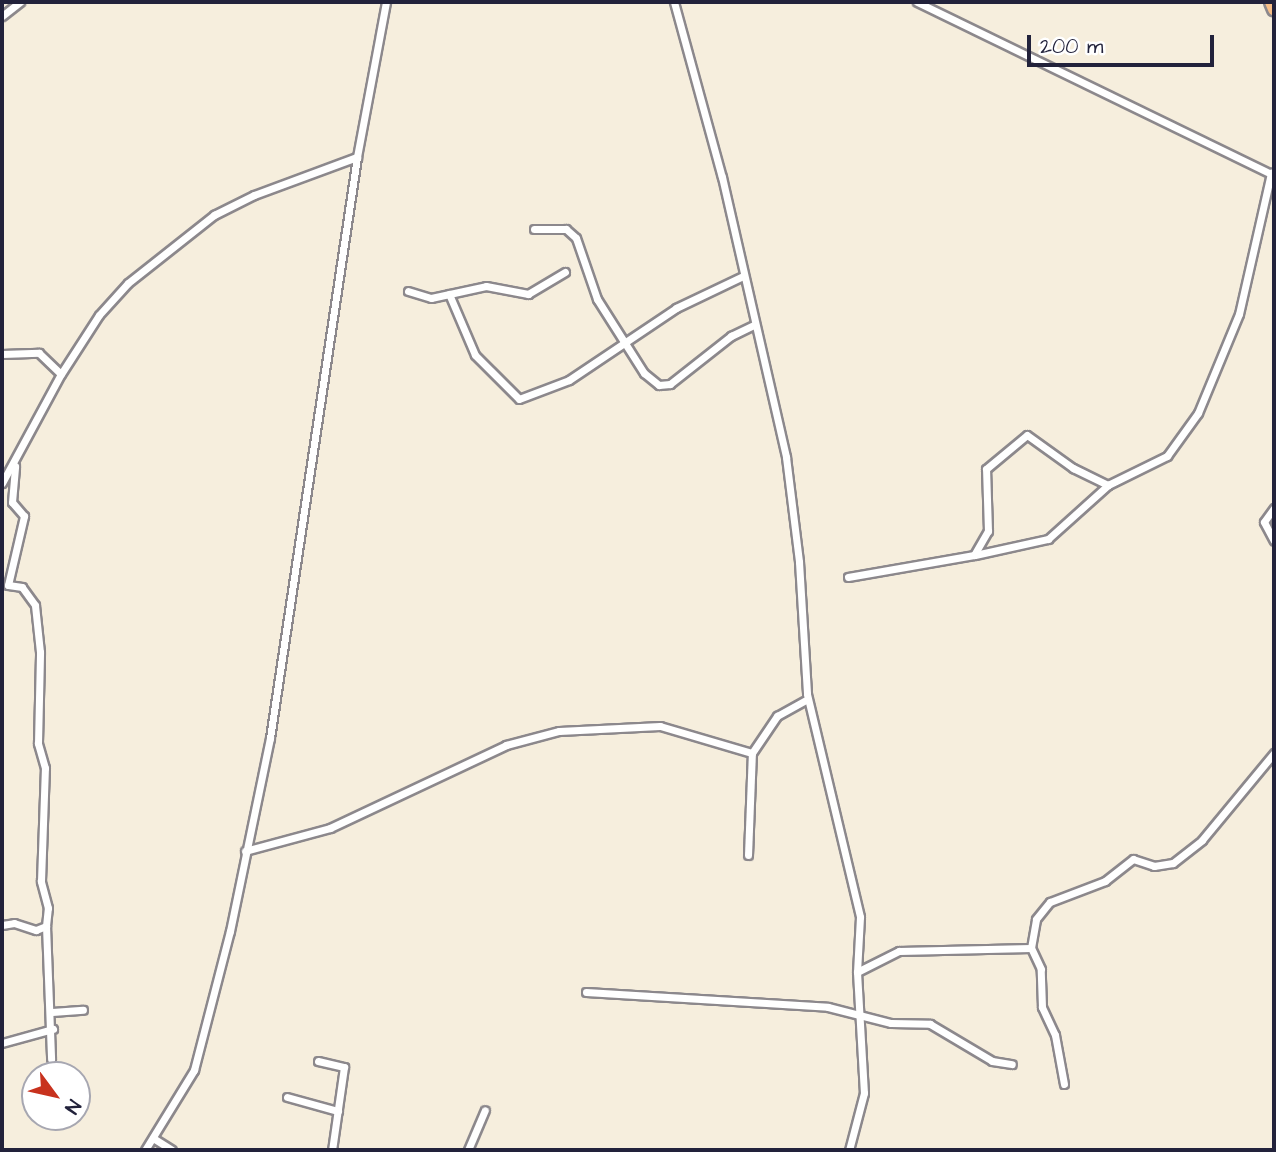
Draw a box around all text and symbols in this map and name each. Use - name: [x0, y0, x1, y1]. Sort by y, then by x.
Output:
- scale bar: [1031, 21, 1218, 65]
- text: 200 m: [1040, 32, 1103, 61]
- north arrow: [21, 1061, 91, 1131]
- text: N: [58, 1094, 87, 1119]

